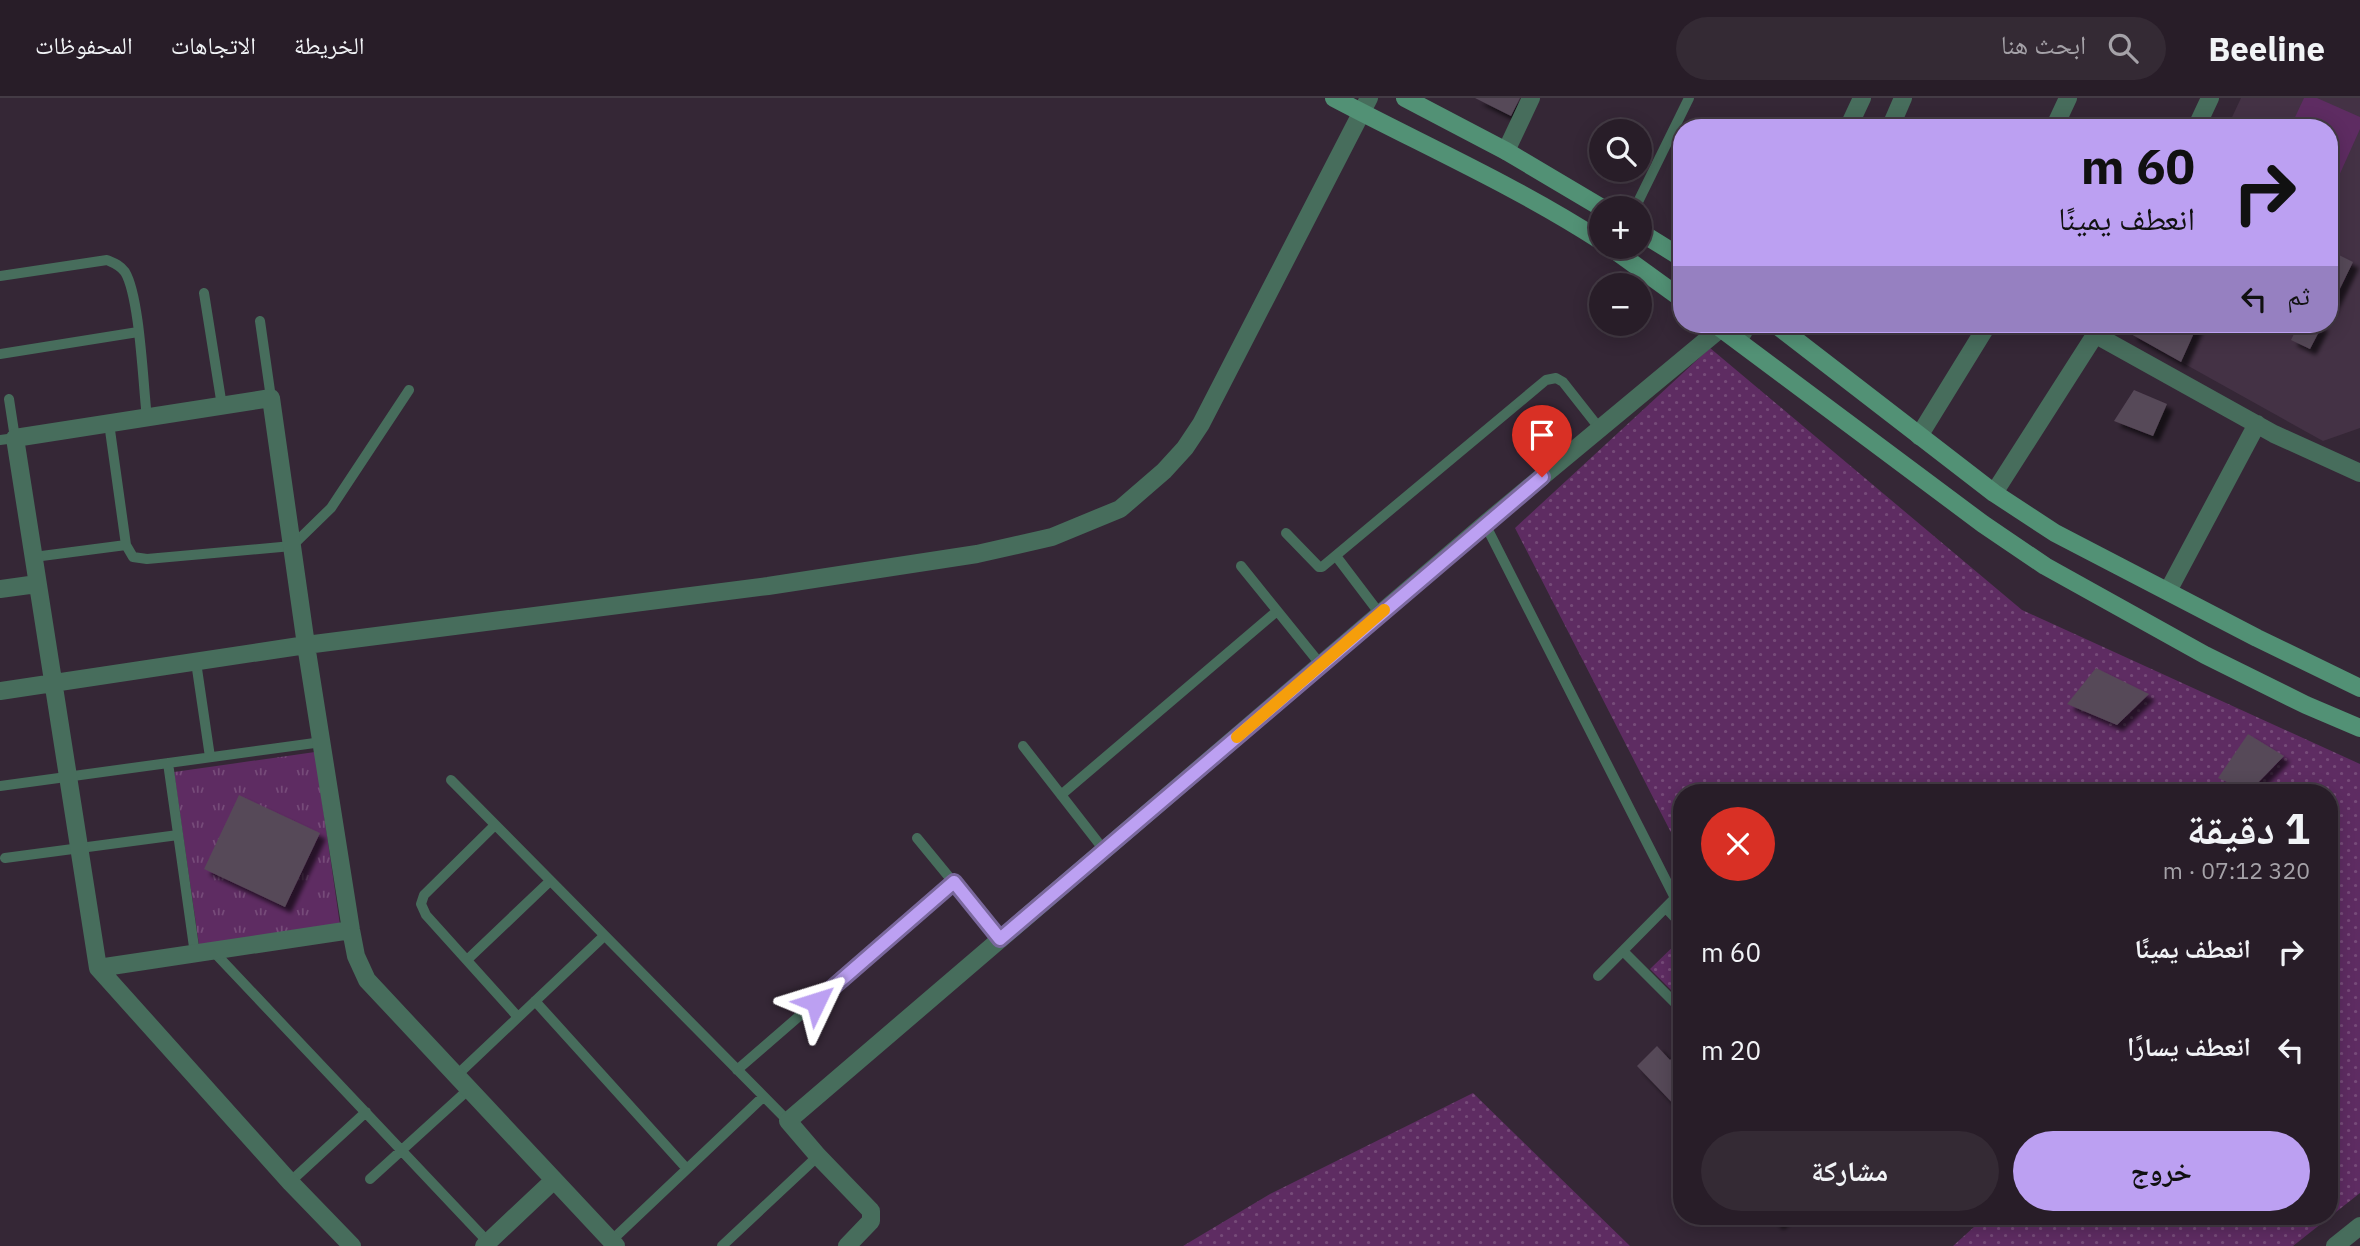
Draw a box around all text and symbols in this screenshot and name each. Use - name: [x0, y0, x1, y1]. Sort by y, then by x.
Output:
- search box: [1676, 17, 2166, 80]
- text: ابحث هنا: [2001, 27, 2086, 61]
- text: Beeline: [2208, 27, 2325, 70]
- text: المحفوظات: [35, 29, 133, 61]
- text: الاتجاهات: [171, 29, 256, 61]
- text: الخريطة: [294, 29, 365, 61]
- icon: search: [2104, 29, 2142, 67]
- map controls: [1589, 119, 1652, 336]
- button: search: [1589, 119, 1652, 182]
- text: 60 m: [2081, 134, 2195, 197]
- icon: right: [2219, 147, 2310, 238]
- button: +: [1589, 196, 1652, 259]
- text: انعطف يمينًا: [2058, 197, 2195, 239]
- button: −: [1589, 273, 1652, 336]
- text: ثم: [2287, 278, 2310, 312]
- icon: left: [2235, 280, 2273, 318]
- pin: [1512, 405, 1572, 477]
- icon: arrive: [1523, 416, 1561, 454]
- text: 1 دقيقة: [2187, 801, 2310, 856]
- button: close: [1701, 807, 1775, 881]
- text: 320 m · 07:12: [2163, 855, 2310, 885]
- text: انعطف يمينًا: [2135, 931, 2251, 965]
- icon: right: [2272, 933, 2310, 971]
- text: 60 m: [1701, 935, 1761, 969]
- position arrow: [779, 965, 853, 1039]
- text: انعطف يسارًا: [2127, 1029, 2251, 1063]
- icon: left: [2272, 1031, 2310, 1069]
- text: 20 m: [1701, 1033, 1761, 1067]
- button: مشاركة: [1701, 1131, 1999, 1211]
- button: خروج: [2013, 1131, 2310, 1211]

